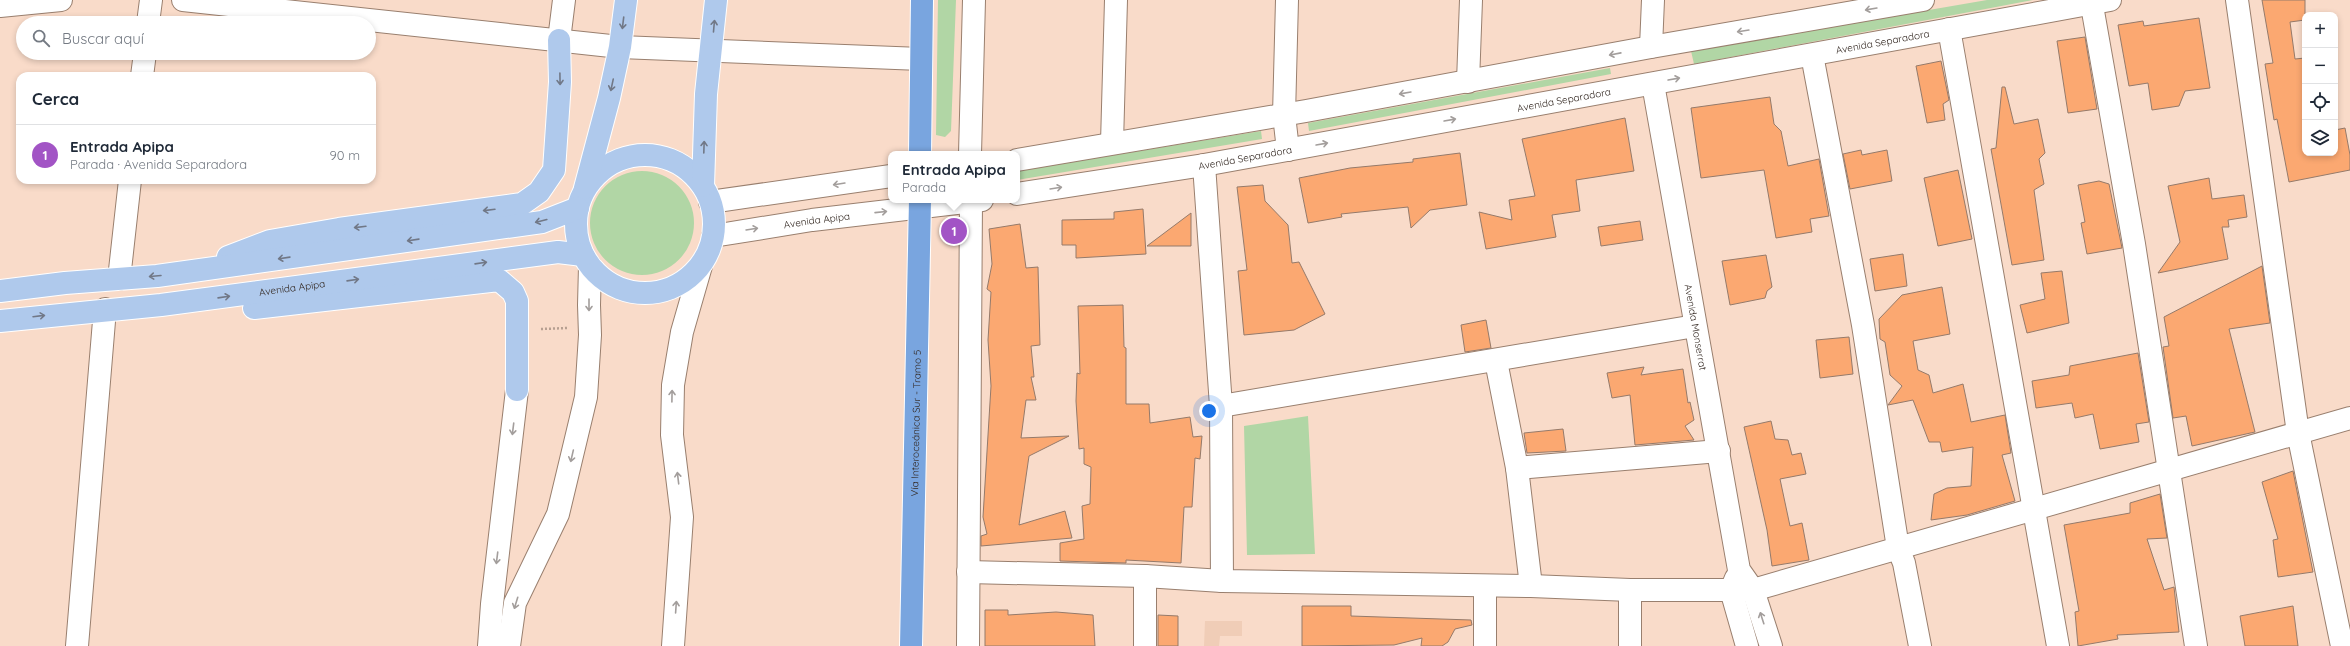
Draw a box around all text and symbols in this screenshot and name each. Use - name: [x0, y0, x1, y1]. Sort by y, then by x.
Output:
- one-way arrow: [1865, 6, 1878, 14]
- map controls: [2302, 12, 2338, 156]
- button: +: [2302, 12, 2338, 48]
- search box: [16, 16, 376, 60]
- one-way arrow: [619, 16, 627, 29]
- one-way arrow: [710, 20, 717, 33]
- icon: search: [30, 27, 52, 49]
- street label: Avenida Separadora: [1835, 27, 1930, 56]
- one-way arrow: [1737, 28, 1750, 36]
- text: Buscar aquí: [62, 29, 144, 48]
- button: −: [2302, 48, 2338, 84]
- one-way arrow: [1609, 50, 1622, 58]
- one-way arrow: [556, 72, 564, 85]
- one-way arrow: [1667, 75, 1680, 83]
- one-way arrow: [607, 78, 615, 91]
- button: locate: [2302, 84, 2338, 120]
- street label: Avenida Separadora: [1516, 85, 1612, 114]
- text: Cerca: [32, 88, 79, 109]
- one-way arrow: [1399, 90, 1412, 98]
- one-way arrow: [1443, 116, 1456, 124]
- button: layers: [2302, 120, 2338, 156]
- text: Entrada Apipa: [70, 137, 174, 156]
- one-way arrow: [1315, 139, 1328, 147]
- one-way arrow: [700, 141, 708, 154]
- street label: Avenida Separadora: [1197, 143, 1293, 172]
- text: 1: [42, 147, 48, 163]
- text: 90 m: [330, 147, 360, 163]
- popup: [888, 151, 1020, 203]
- text: Parada · Avenida Separadora: [70, 156, 247, 172]
- text: Entrada Apipa: [902, 160, 1006, 179]
- text: Parada: [902, 179, 946, 195]
- one-way arrow: [833, 180, 846, 188]
- one-way arrow: [1049, 184, 1062, 192]
- one-way arrow: [483, 206, 496, 214]
- street label: Avenida Apipa: [783, 209, 851, 231]
- one-way arrow: [874, 209, 887, 216]
- pin: 1: [941, 216, 967, 246]
- one-way arrow: [535, 218, 548, 226]
- one-way arrow: [354, 223, 367, 230]
- one-way arrow: [745, 225, 758, 233]
- one-way arrow: [407, 236, 420, 244]
- one-way arrow: [278, 254, 291, 262]
- one-way arrow: [474, 259, 487, 267]
- one-way arrow: [149, 272, 162, 280]
- one-way arrow: [346, 276, 359, 284]
- street label: Avenida Apipa: [258, 277, 326, 298]
- street label: Avenida Monserrat: [1682, 283, 1710, 372]
- one-way arrow: [217, 293, 230, 301]
- one-way arrow: [585, 298, 593, 311]
- one-way arrow: [32, 312, 45, 320]
- street label: Vía Interoceánica Sur - Tramo 5: [908, 350, 923, 496]
- one-way arrow: [669, 390, 676, 403]
- your location: [1199, 401, 1219, 421]
- one-way arrow: [509, 422, 517, 435]
- one-way arrow: [568, 449, 576, 462]
- one-way arrow: [674, 471, 682, 484]
- one-way arrow: [494, 551, 501, 564]
- one-way arrow: [512, 596, 519, 609]
- one-way arrow: [672, 601, 679, 614]
- one-way arrow: [1758, 612, 1765, 625]

